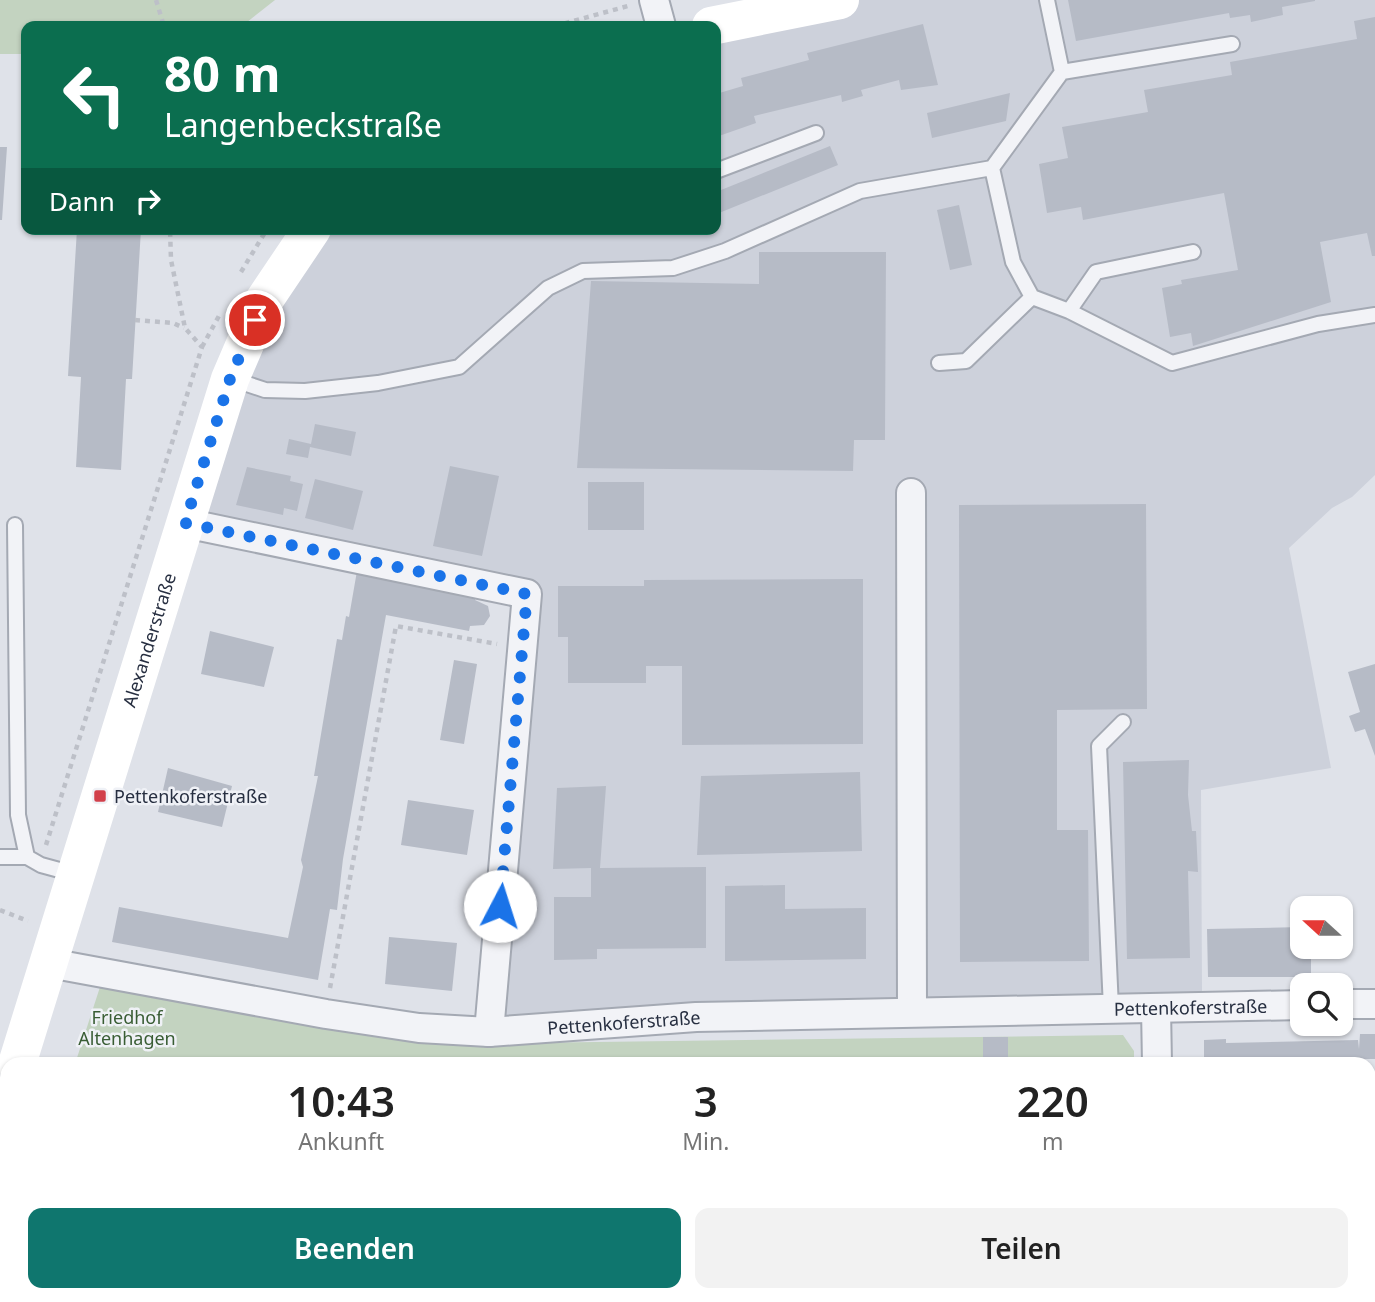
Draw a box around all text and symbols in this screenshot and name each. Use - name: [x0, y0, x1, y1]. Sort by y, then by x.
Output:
- text: 80 m: [164, 40, 281, 106]
- icon: left: [49, 49, 140, 140]
- text: Langenbeckstraße: [164, 103, 442, 146]
- icon: right: [129, 182, 167, 220]
- text: Dann: [49, 183, 115, 219]
- pin: [225, 290, 285, 350]
- icon: arrive: [236, 301, 274, 339]
- street label: Alexanderstraße: [117, 570, 181, 710]
- place label: Pettenkoferstraße: [114, 784, 267, 808]
- marker: Pettenkoferstraße: [92, 788, 108, 804]
- position arrow: [463, 869, 537, 943]
- north arrow: [1290, 896, 1353, 959]
- map controls: [1290, 896, 1353, 1036]
- button: search: [1290, 973, 1353, 1036]
- street label: Pettenkoferstraße: [1114, 994, 1267, 1021]
- park label: Friedhof Altenhagen: [78, 1005, 176, 1050]
- street label: Pettenkoferstraße: [546, 1005, 701, 1040]
- text: 10:43: [287, 1072, 395, 1129]
- text: 3: [694, 1072, 718, 1129]
- text: 220: [1017, 1072, 1089, 1129]
- text: Ankunft: [298, 1125, 384, 1157]
- text: Min.: [682, 1125, 729, 1157]
- text: m: [1042, 1125, 1063, 1157]
- button: Beenden: [28, 1208, 681, 1288]
- button: Teilen: [695, 1208, 1348, 1288]

